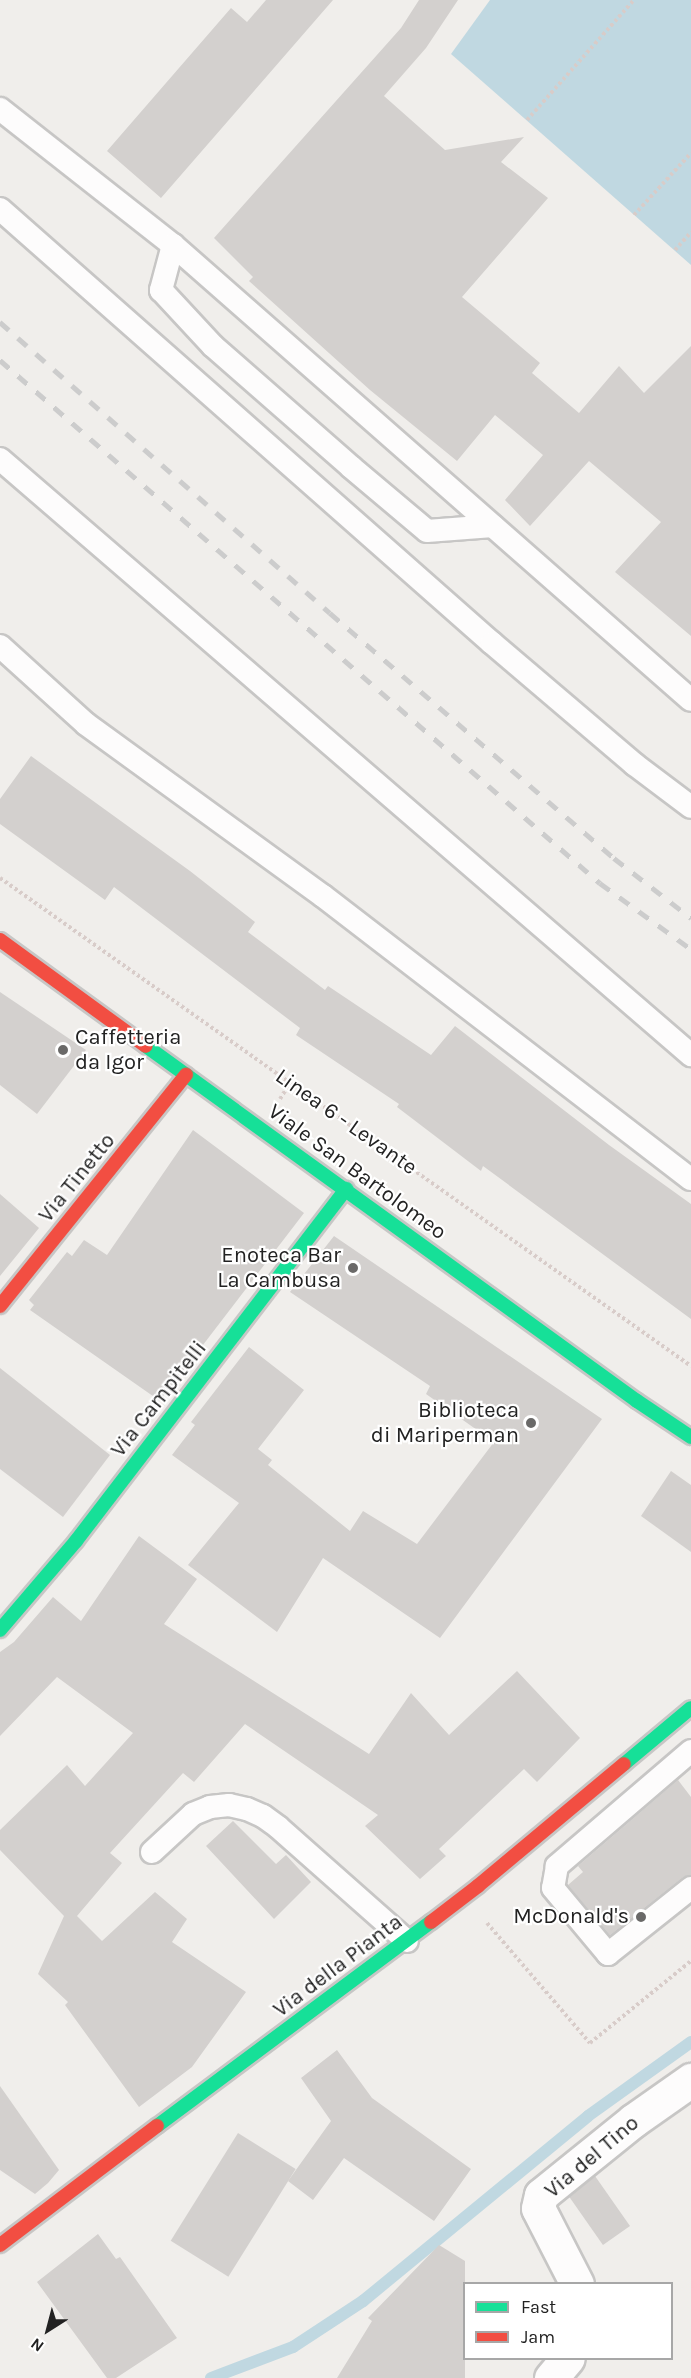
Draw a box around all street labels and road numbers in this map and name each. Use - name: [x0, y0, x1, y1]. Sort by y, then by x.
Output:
- street label: Linea 6 - Levante: [270, 1063, 422, 1181]
- street label: Viale San Bartolomeo: [263, 1099, 451, 1245]
- street label: Via Tinetto: [33, 1128, 121, 1228]
- street label: Via Campitelli: [105, 1336, 213, 1462]
- street label: Via della Pianta: [268, 1909, 408, 2023]
- street label: Via del Tino: [540, 2110, 644, 2204]

